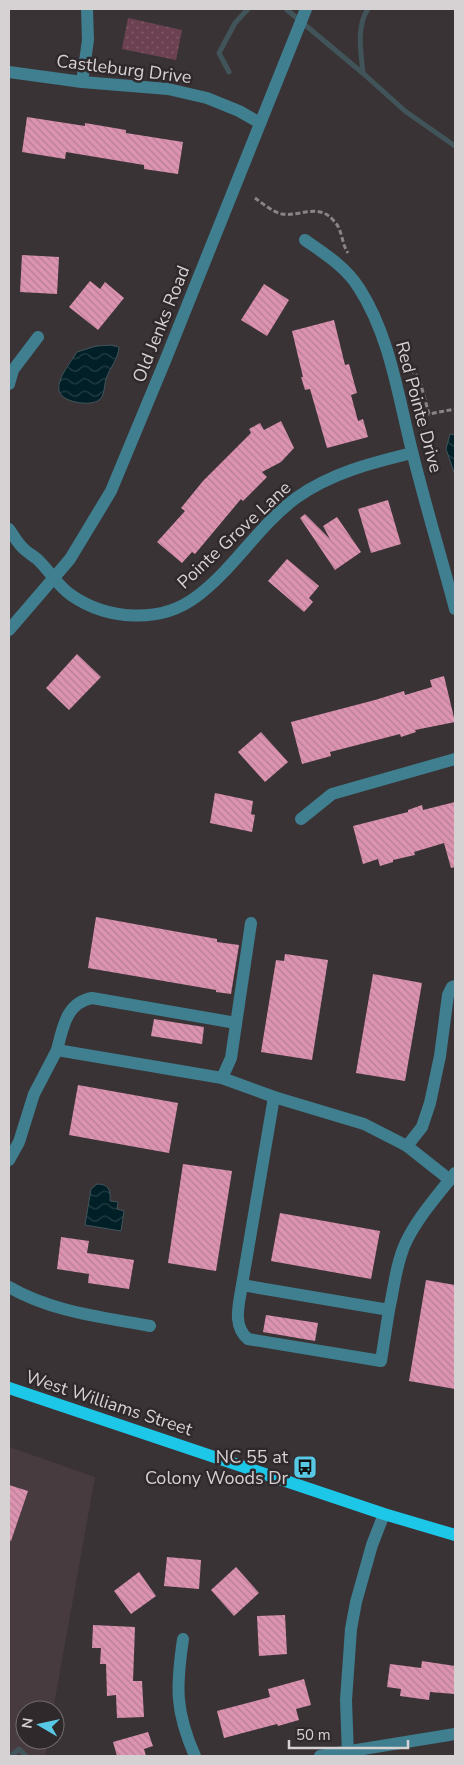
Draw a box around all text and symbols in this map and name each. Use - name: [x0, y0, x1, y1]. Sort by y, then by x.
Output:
- street label: Castleburg Drive: [55, 49, 193, 89]
- street label: Old Jenks Road: [127, 262, 195, 386]
- street label: Red Pointe Drive: [390, 339, 448, 475]
- street label: Pointe Grove Lane: [172, 476, 296, 594]
- street label: West Williams Street: [23, 1365, 196, 1442]
- place label: NC 55 at Colony Woods Dr: [145, 1445, 289, 1490]
- bus stop icon: NC 55 at Colony Woods Dr: [292, 1454, 318, 1480]
- north arrow: [15, 1700, 65, 1750]
- text: N: [17, 1716, 38, 1730]
- scale bar: [289, 1718, 408, 1750]
- text: 50 m: [296, 1725, 331, 1745]

